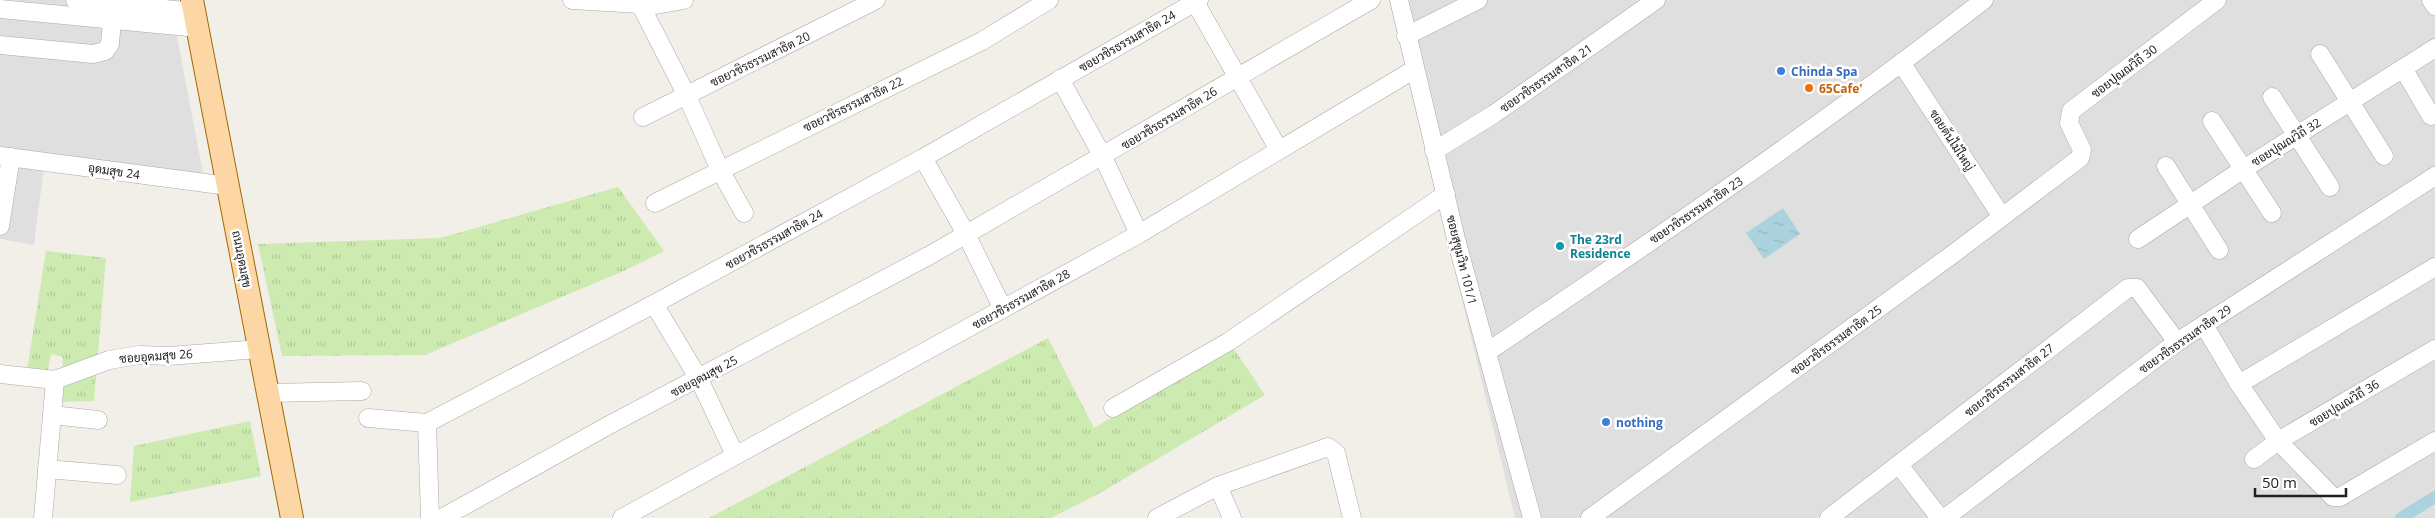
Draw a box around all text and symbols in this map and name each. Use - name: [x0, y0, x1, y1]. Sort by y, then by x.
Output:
- street label: ซอยวชิรธรรมสาธิต 24: [1075, 6, 1179, 76]
- street label: ซอยวชิรธรรมสาธิต 20: [707, 27, 813, 91]
- street label: ซอยวชิรธรรมสาธิต 21: [1496, 40, 1596, 116]
- street label: ซอยปุณณวิถี 30: [2087, 40, 2161, 102]
- place label: Chinda Spa: [1791, 63, 1858, 80]
- marker: Chinda Spa: [1775, 65, 1787, 77]
- street label: ซอยวชิรธรรมสาธิต 22: [800, 72, 906, 136]
- place label: 65Cafe': [1819, 80, 1863, 97]
- street label: ซอยวชิรธรรมสาธิต 26: [1118, 82, 1220, 153]
- marker: 65Cafe': [1803, 82, 1815, 94]
- street label: ซอยต้นไม้ใหญ่: [1926, 106, 1978, 174]
- street label: ซอยปุณณวิถี 32: [2248, 114, 2325, 171]
- street label: อุดมสุข 24: [87, 159, 141, 184]
- street label: ซอยวชิรธรรมสาธิต 23: [1646, 172, 1746, 248]
- street label: ซอยวชิรธรรมสาธิต 24: [722, 205, 826, 273]
- street label: ซอยสุขุมวิท 101/1: [1442, 213, 1481, 307]
- street label: ถนนอุดมสุข: [227, 229, 256, 289]
- place label: The 23rd Residence: [1570, 231, 1630, 262]
- marker: The 23rd Residence: [1554, 240, 1566, 252]
- street label: ซอยวชิรธรรมสาธิต 28: [969, 265, 1073, 333]
- street label: ซอยวชิรธรรมสาธิต 25: [1787, 301, 1885, 379]
- street label: ซอยวชิรธรรมสาธิต 29: [2135, 301, 2235, 377]
- street label: ซอยวชิรธรรมสาธิต 27: [1961, 340, 2057, 420]
- street label: ซอยอุดมสุข 26: [119, 345, 194, 368]
- street label: ซอยอุดมสุข 25: [667, 351, 741, 402]
- street label: ซอยปุณณวิถี 36: [2306, 375, 2383, 432]
- place label: nothing: [1616, 414, 1663, 431]
- marker: nothing: [1600, 416, 1612, 428]
- scale bar: [2255, 466, 2346, 498]
- text: 50 m: [2262, 472, 2297, 492]

